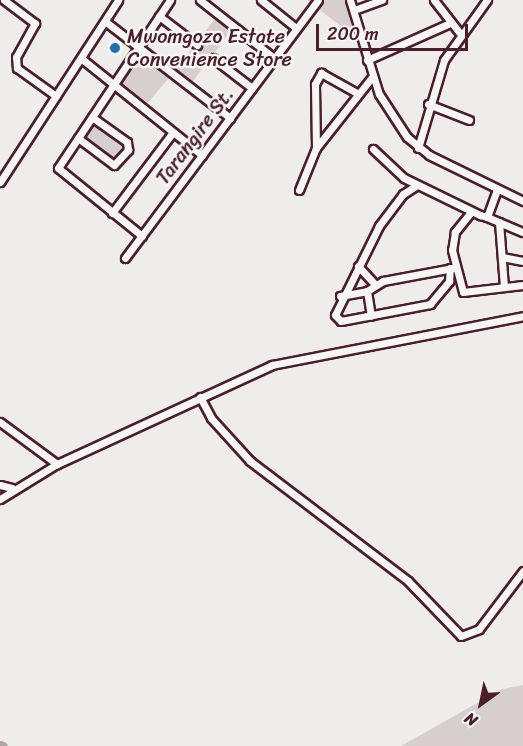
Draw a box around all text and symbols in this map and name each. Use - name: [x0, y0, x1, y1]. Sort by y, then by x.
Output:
- scale bar: [319, 12, 470, 50]
- text: 200 m: [327, 18, 379, 50]
- place label: Mwomgozo Estate Convenience Store: [127, 24, 293, 71]
- marker: Mwomgozo Estate Convenience Store: [108, 41, 122, 55]
- street label: Tarangire St.: [151, 83, 239, 189]
- north arrow: [451, 674, 511, 734]
- text: N: [458, 704, 483, 735]

